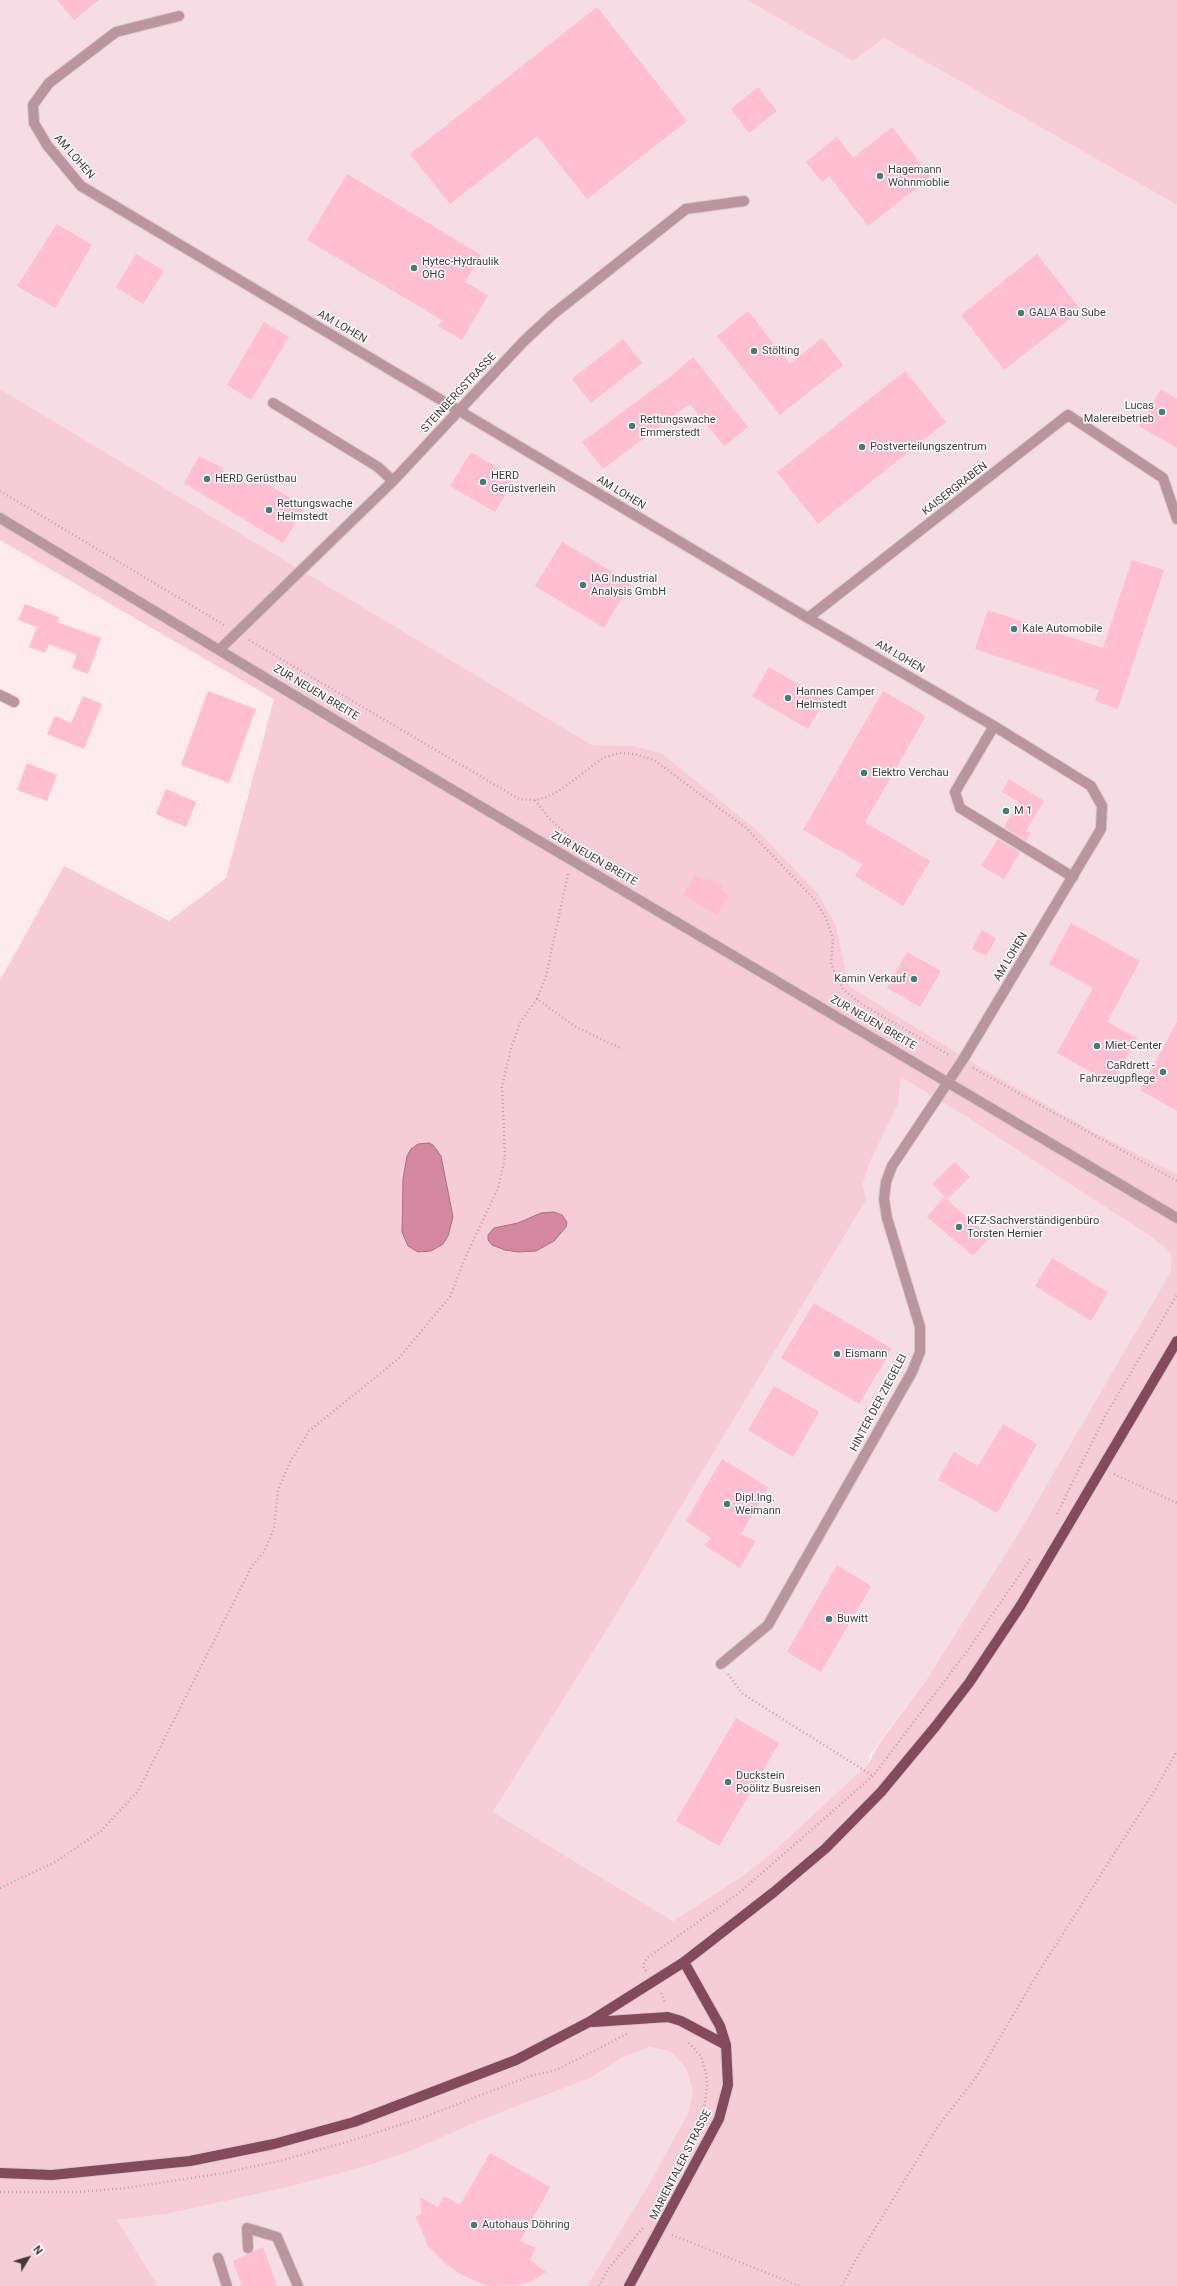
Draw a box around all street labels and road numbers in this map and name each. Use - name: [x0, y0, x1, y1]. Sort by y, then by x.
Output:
- street label: AM LOHEN: [51, 132, 97, 182]
- street label: AM LOHEN: [315, 308, 369, 346]
- street label: STEINBERGSTRASSE: [419, 350, 499, 436]
- street label: KAISERGRABEN: [920, 459, 990, 519]
- street label: AM LOHEN: [594, 473, 648, 513]
- street label: AM LOHEN: [873, 638, 927, 676]
- street label: ZUR NEUEN BREITE: [271, 662, 361, 724]
- street label: ZUR NEUEN BREITE: [549, 829, 639, 889]
- street label: AM LOHEN: [991, 930, 1031, 984]
- street label: ZUR NEUEN BREITE: [828, 993, 918, 1053]
- street label: HINTER DER ZIEGELEI: [848, 1352, 910, 1454]
- street label: MARIENTALER STRASSE: [647, 2108, 715, 2222]

